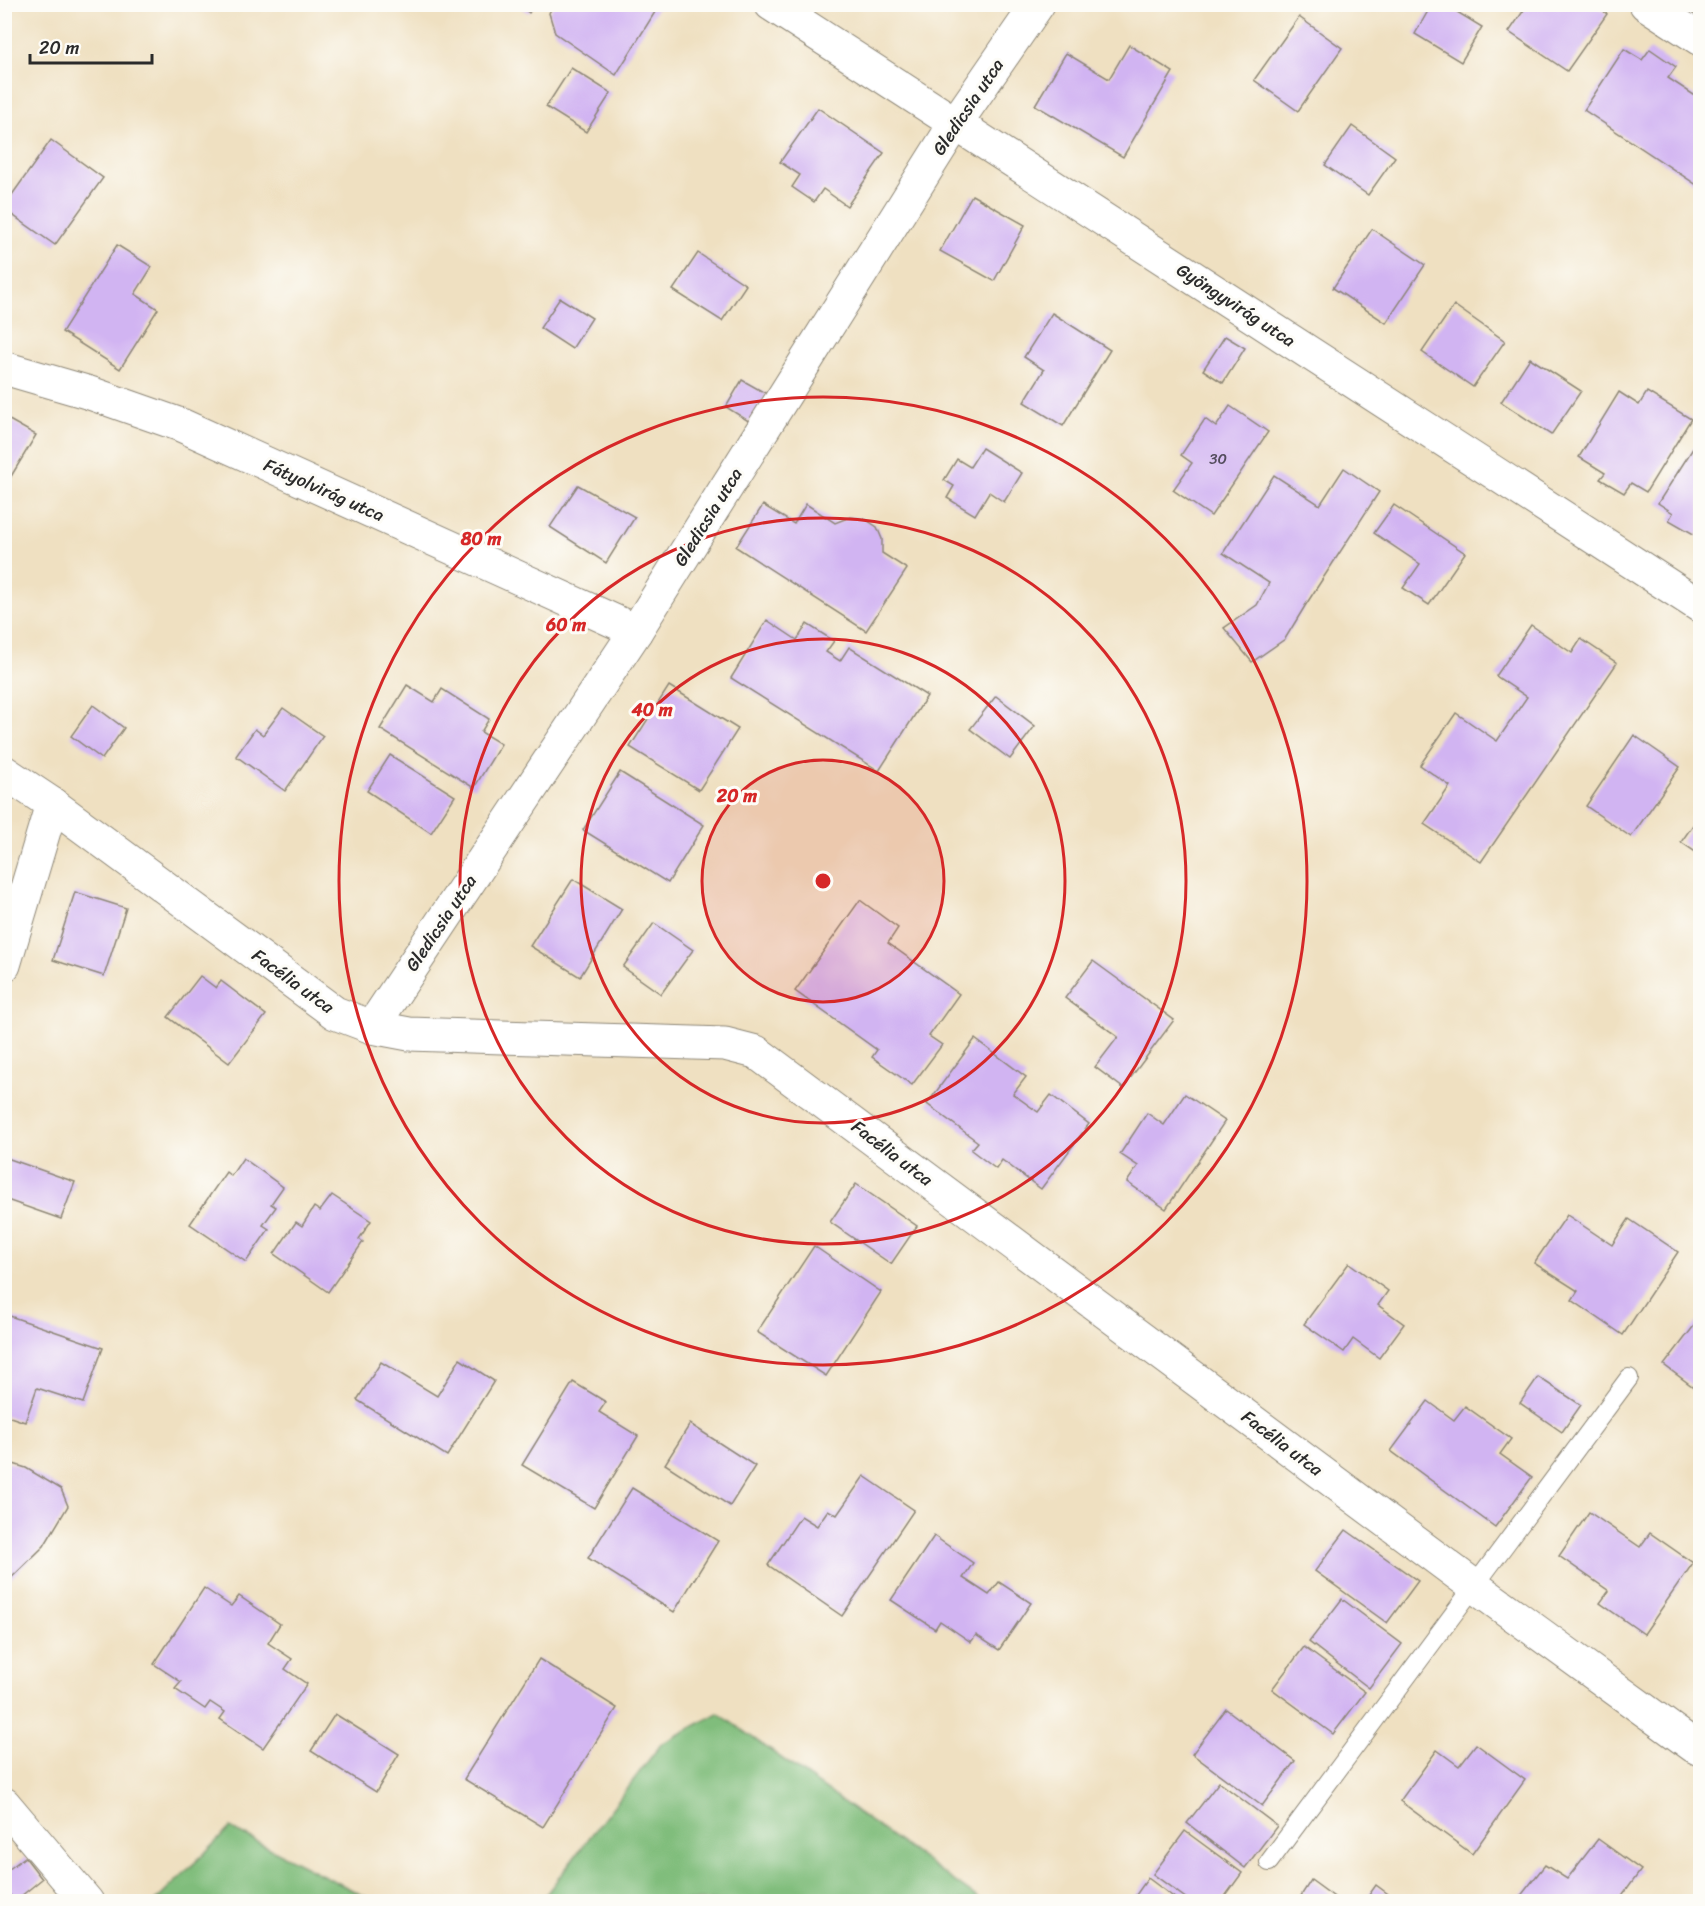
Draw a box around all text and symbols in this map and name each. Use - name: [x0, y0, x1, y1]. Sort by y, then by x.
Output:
- scale bar: [30, 27, 152, 65]
- text: 20 m: [39, 32, 79, 64]
- street label: Gledicsia utca: [924, 52, 1012, 162]
- street label: Gyöngyvirág utca: [1170, 254, 1302, 356]
- house number: 30: [1209, 446, 1227, 472]
- street label: Fátyolvirág utca: [258, 449, 390, 531]
- street label: Gledicsia utca: [665, 461, 751, 573]
- text: 80 m: [460, 523, 502, 555]
- text: 60 m: [545, 609, 586, 641]
- text: 40 m: [630, 694, 673, 726]
- text: 20 m: [716, 780, 757, 812]
- street label: Gledicsia utca: [397, 868, 485, 978]
- centre of rings: [813, 871, 833, 891]
- street label: Facélia utca: [245, 940, 342, 1023]
- street label: Facélia utca: [844, 1111, 941, 1195]
- street label: Facélia utca: [1234, 1401, 1331, 1485]

